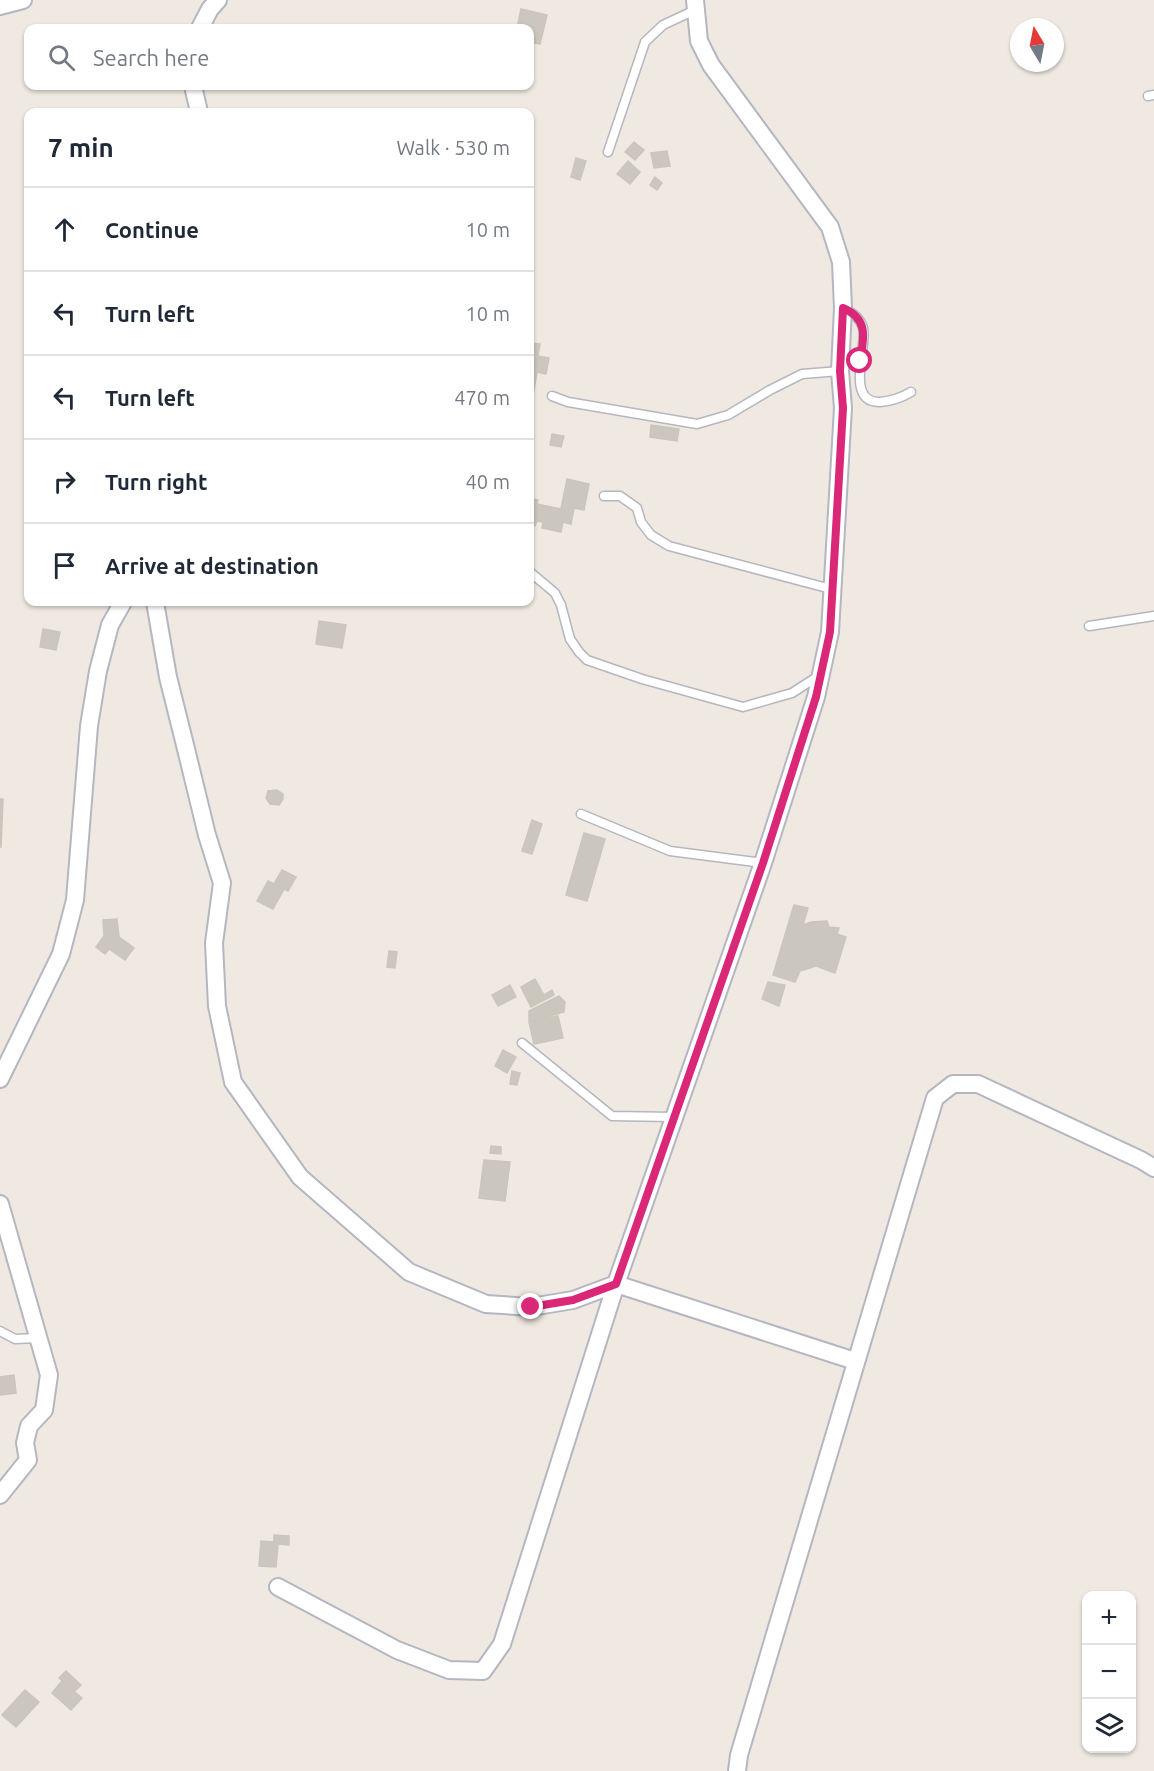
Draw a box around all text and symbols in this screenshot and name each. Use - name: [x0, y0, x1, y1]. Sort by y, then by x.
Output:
- north arrow: [1010, 18, 1064, 72]
- search box: [24, 24, 534, 90]
- icon: search: [45, 41, 78, 74]
- text: Search here: [93, 45, 209, 70]
- text: 7 min: [48, 133, 114, 162]
- text: Walk · 530 m: [397, 136, 510, 159]
- icon: ahead: [48, 213, 81, 246]
- text: Continue: [105, 217, 199, 242]
- text: 10 m: [466, 218, 510, 241]
- icon: left: [48, 297, 81, 330]
- text: Turn left: [105, 301, 195, 326]
- text: 10 m: [466, 302, 510, 325]
- route start: [846, 347, 872, 373]
- icon: left: [48, 381, 81, 414]
- text: Turn left: [105, 385, 195, 410]
- text: 470 m: [454, 386, 510, 409]
- icon: right: [48, 465, 81, 498]
- text: Turn right: [105, 469, 207, 494]
- text: 40 m: [466, 470, 510, 493]
- icon: arrive: [48, 549, 81, 582]
- text: Arrive at destination: [105, 553, 319, 578]
- route end: [517, 1293, 543, 1319]
- map controls: [1082, 1591, 1136, 1753]
- button: +: [1082, 1591, 1136, 1645]
- button: −: [1082, 1645, 1136, 1699]
- button: layers: [1082, 1699, 1136, 1753]

